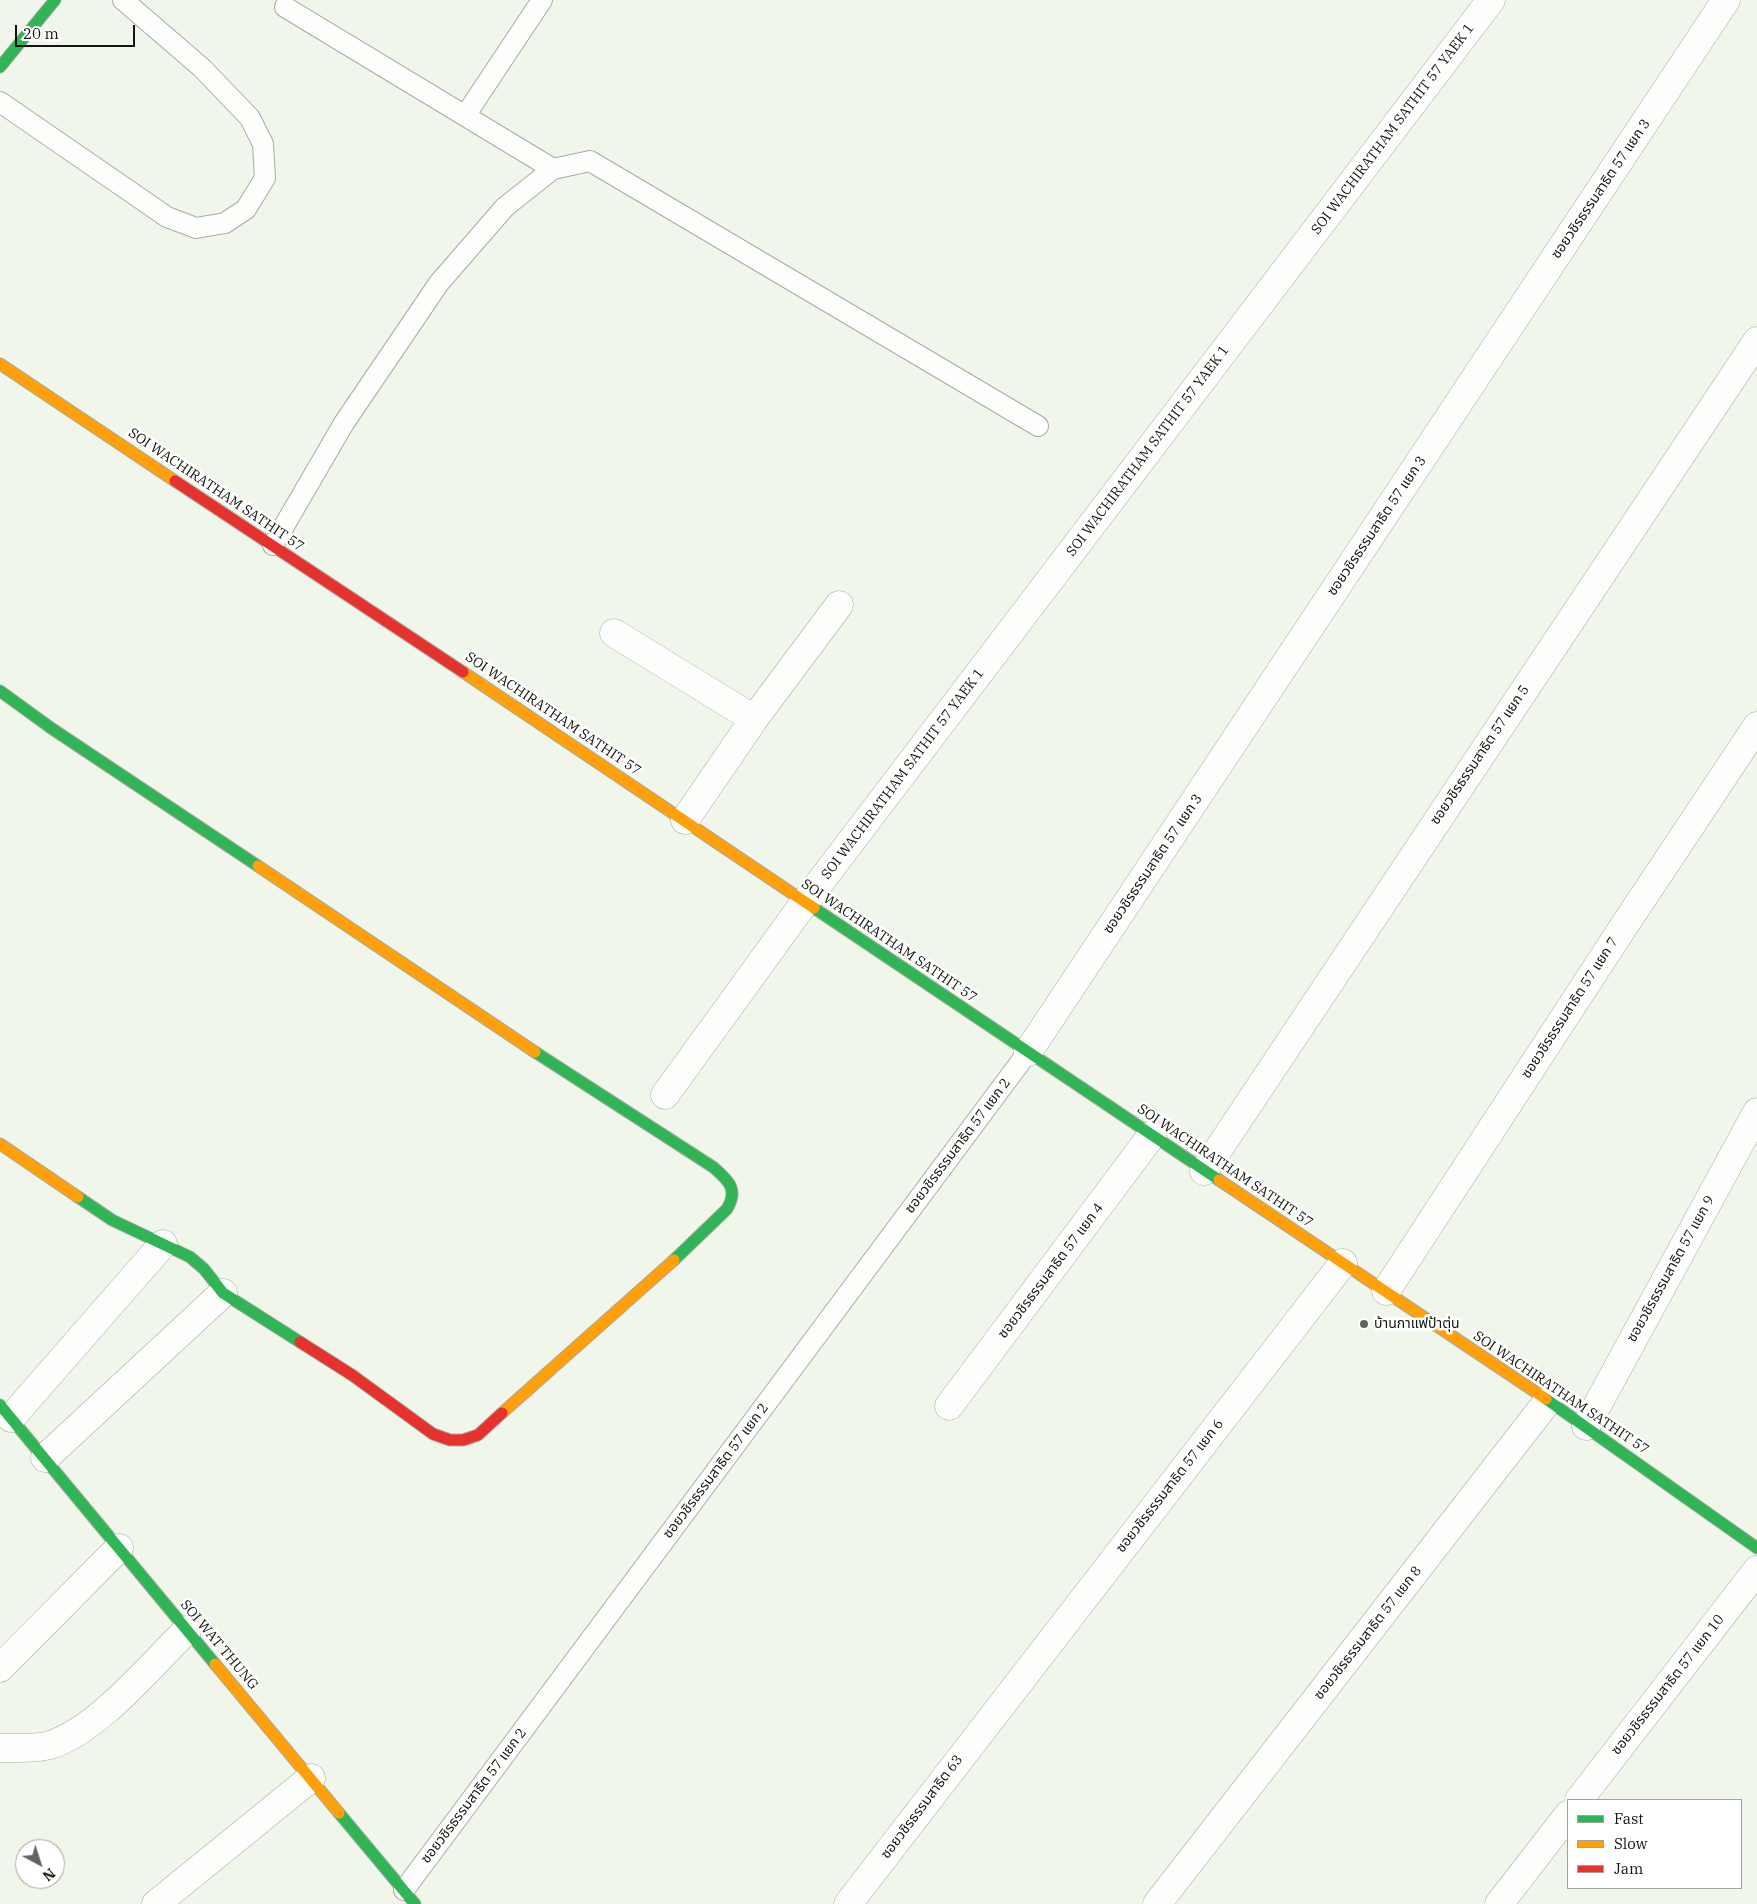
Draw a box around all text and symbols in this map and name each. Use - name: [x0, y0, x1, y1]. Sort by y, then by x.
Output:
- scale bar: [18, 15, 138, 47]
- street label: SOI WACHIRATHAM SATHIT 57 YAEK 1: [1308, 20, 1478, 238]
- text: 20 m: [23, 24, 59, 43]
- street label: ซอยวชิรธรรมสาธิต 57 แยก 3: [1548, 116, 1654, 262]
- street label: SOI WACHIRATHAM SATHIT 57 YAEK 1: [1063, 342, 1233, 560]
- street label: SOI WACHIRATHAM SATHIT 57: [125, 425, 307, 555]
- street label: ซอยวชิรธรรมสาธิต 57 แยก 3: [1324, 453, 1430, 599]
- street label: SOI WACHIRATHAM SATHIT 57: [462, 649, 644, 779]
- street label: SOI WACHIRATHAM SATHIT 57 YAEK 1: [818, 665, 988, 883]
- street label: ซอยวชิรธรรมสาธิต 57 แยก 5: [1427, 682, 1533, 828]
- street label: ซอยวชิรธรรมสาธิต 57 แยก 3: [1100, 791, 1206, 937]
- street label: SOI WACHIRATHAM SATHIT 57: [798, 876, 980, 1006]
- street label: ซอยวชิรธรรมสาธิต 57 แยก 7: [1518, 934, 1622, 1082]
- street label: ซอยวชิรธรรมสาธิต 57 แยก 2: [902, 1075, 1014, 1217]
- street label: SOI WACHIRATHAM SATHIT 57: [1134, 1101, 1316, 1231]
- street label: ซอยวชิรธรรมสาธิต 57 แยก 9: [1624, 1193, 1718, 1345]
- street label: ซอยวชิรธรรมสาธิต 57 แยก 4: [995, 1200, 1107, 1342]
- place label: บ้านกาแฟป้าตุ่น: [1374, 1316, 1460, 1332]
- marker: บ้านกาแฟป้าตุ่น: [1358, 1318, 1370, 1330]
- street label: SOI WACHIRATHAM SATHIT 57: [1470, 1328, 1652, 1458]
- street label: ซอยวชิรธรรมสาธิต 57 แยก 2: [660, 1400, 772, 1542]
- street label: ซอยวชิรธรรมสาธิต 57 แยก 6: [1113, 1416, 1227, 1556]
- street label: ซอยวชิรธรรมสาธิต 57 แยก 8: [1311, 1563, 1425, 1703]
- street label: SOI WAT THUNG: [177, 1597, 261, 1693]
- street label: ซอยวชิรธรรมสาธิต 57 แยก 10: [1608, 1612, 1728, 1758]
- street label: ซอยวชิรธรรมสาธิต 57 แยก 2: [418, 1725, 530, 1867]
- street label: ซอยวชิรธรรมสาธิต 63: [877, 1752, 967, 1862]
- legend: [1567, 1799, 1742, 1889]
- text: Fast: [1614, 1809, 1644, 1828]
- text: Slow: [1614, 1834, 1647, 1853]
- north arrow: [15, 1839, 65, 1889]
- text: Jam: [1614, 1859, 1643, 1878]
- text: N: [39, 1864, 59, 1885]

